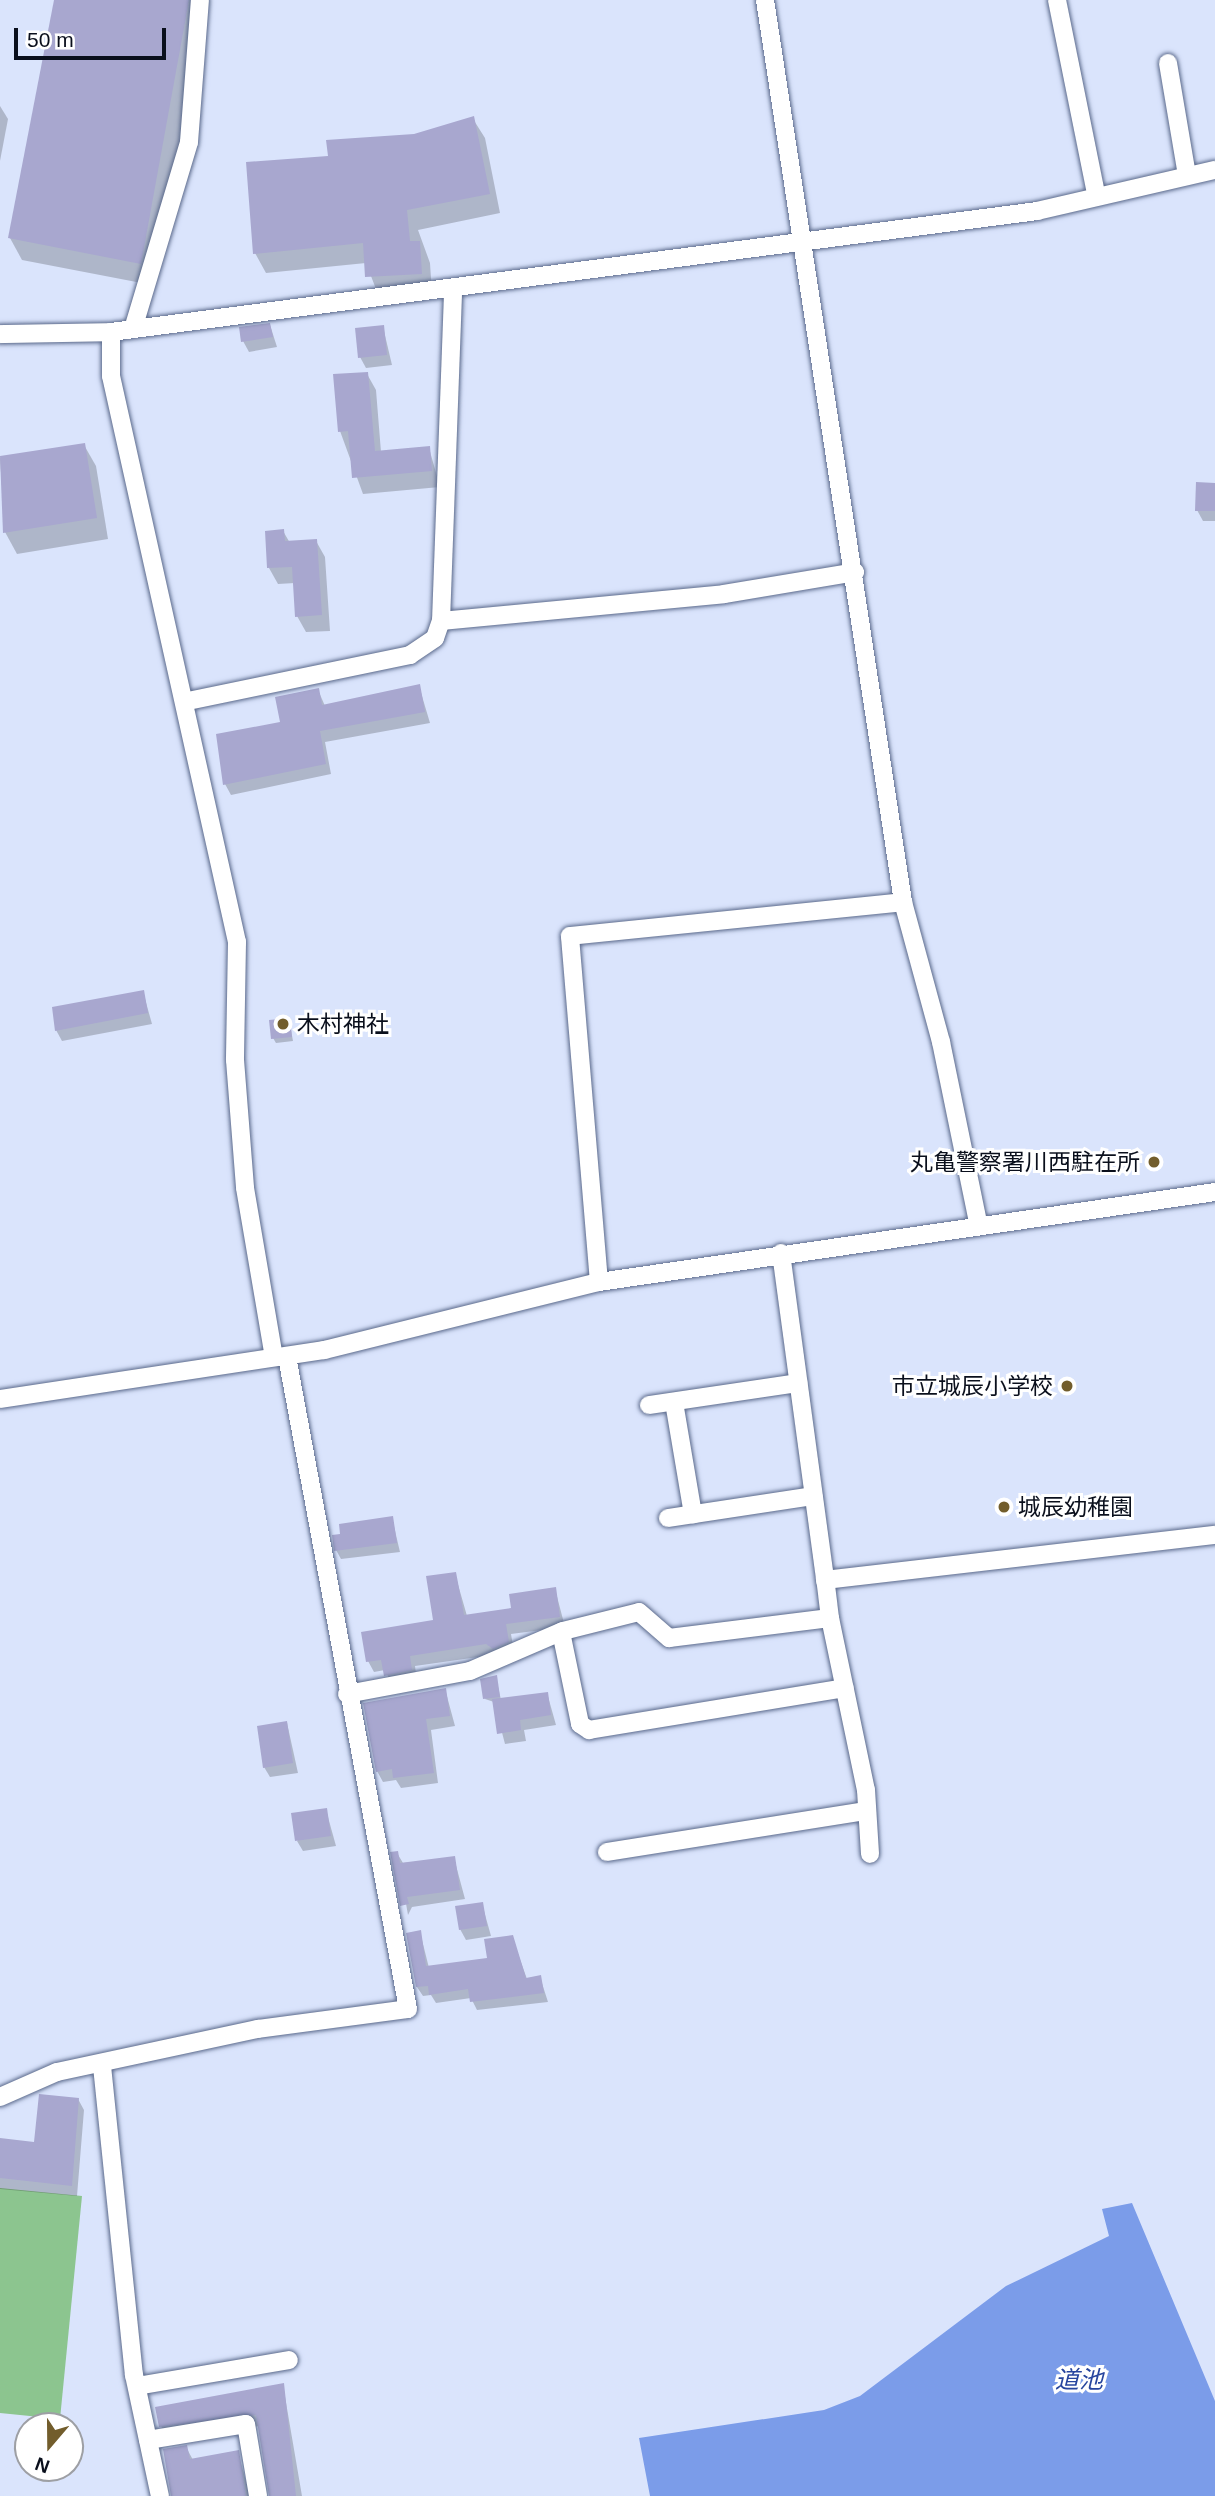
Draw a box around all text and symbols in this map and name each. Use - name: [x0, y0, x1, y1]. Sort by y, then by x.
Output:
- scale bar: [18, 14, 170, 58]
- text: 50 m: [27, 28, 74, 51]
- place label: 木村神社: [297, 1010, 389, 1038]
- marker: 木村神社: [275, 1016, 291, 1032]
- place label: 丸亀警察署川西駐在所: [910, 1148, 1140, 1176]
- marker: 丸亀警察署川西駐在所: [1146, 1154, 1162, 1170]
- place label: 市立城辰小学校: [892, 1372, 1053, 1400]
- marker: 市立城辰小学校: [1059, 1378, 1075, 1394]
- place label: 城辰幼稚園: [1018, 1493, 1133, 1521]
- marker: 城辰幼稚園: [996, 1499, 1012, 1515]
- water label: 道池: [1055, 2366, 1103, 2394]
- north arrow: [14, 2412, 84, 2482]
- text: N: [32, 2453, 52, 2478]

